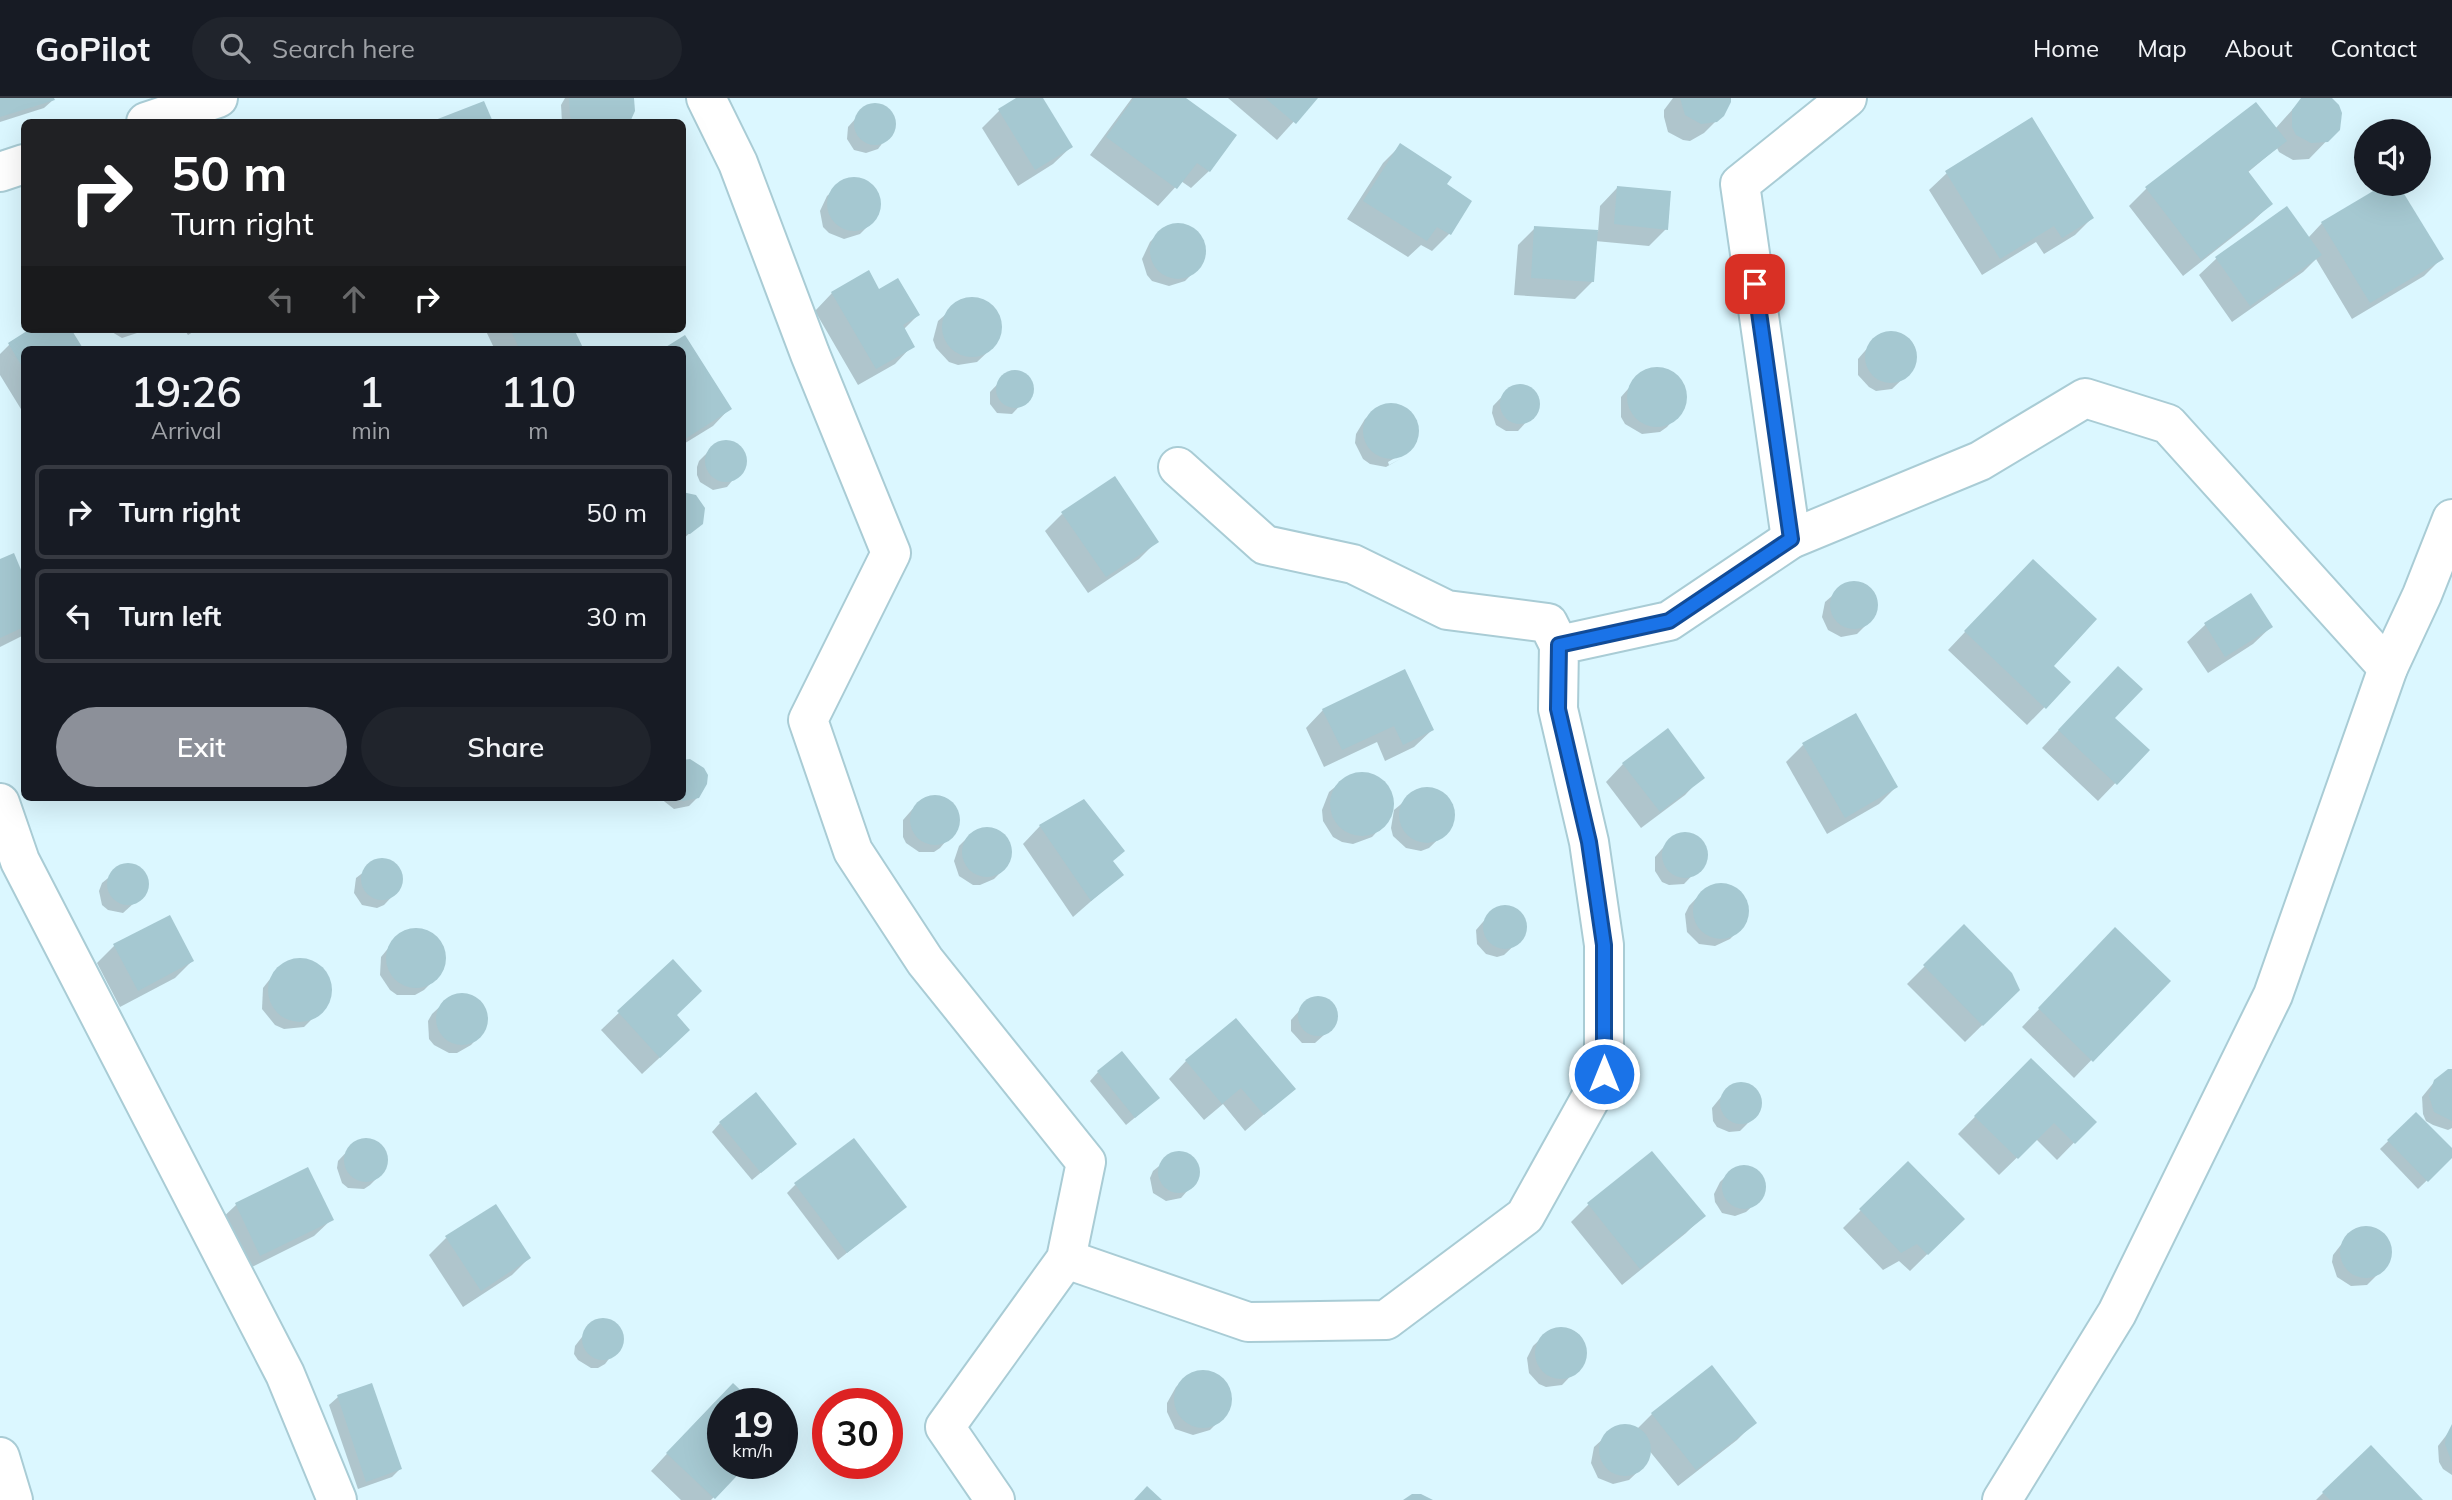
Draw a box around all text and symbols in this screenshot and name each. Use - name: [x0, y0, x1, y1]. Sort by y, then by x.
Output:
- search box: [192, 17, 682, 80]
- text: GoPilot: [35, 28, 150, 69]
- icon: search: [216, 29, 254, 67]
- text: Search here: [272, 32, 415, 65]
- text: Home: [2033, 33, 2099, 63]
- text: Map: [2137, 33, 2187, 63]
- text: About: [2225, 33, 2293, 63]
- text: Contact: [2331, 33, 2417, 63]
- map controls: [2354, 119, 2431, 196]
- button: sound: [2354, 119, 2431, 196]
- text: 50 m: [171, 142, 287, 203]
- icon: right: [56, 147, 147, 238]
- text: Turn right: [171, 203, 314, 243]
- pin: [1725, 254, 1785, 314]
- icon: arrive: [1736, 265, 1774, 303]
- icon: left: [262, 280, 300, 318]
- icon: ahead: [335, 280, 373, 318]
- icon: right: [408, 280, 446, 318]
- text: 19:26: [131, 365, 242, 418]
- text: 1: [358, 365, 384, 418]
- text: 110: [501, 365, 576, 418]
- text: Arrival: [151, 416, 221, 445]
- text: min: [351, 416, 391, 445]
- text: m: [528, 416, 548, 445]
- icon: right: [60, 493, 98, 531]
- text: Turn right: [119, 496, 240, 529]
- text: 50 m: [586, 496, 647, 529]
- icon: left: [60, 597, 98, 635]
- text: Turn left: [119, 600, 221, 633]
- text: 30 m: [586, 600, 647, 633]
- button: Exit: [56, 707, 347, 787]
- button: Share: [361, 707, 651, 787]
- position arrow: [1567, 1037, 1641, 1111]
- speed limit sign: 30: [812, 1388, 903, 1479]
- text: 19: [731, 1402, 774, 1446]
- text: km/h: [732, 1439, 773, 1462]

